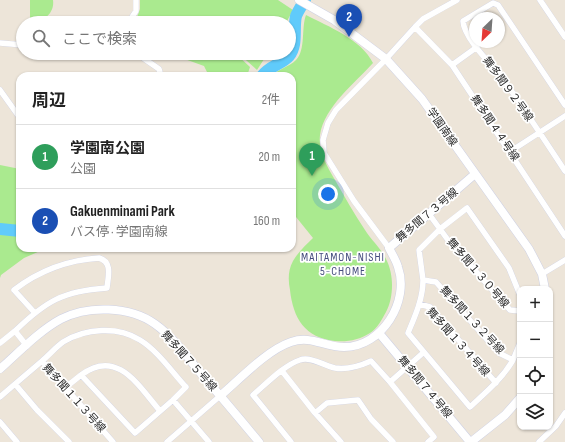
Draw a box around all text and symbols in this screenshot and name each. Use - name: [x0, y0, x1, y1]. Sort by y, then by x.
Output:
- pin: 2: [336, 4, 362, 37]
- north arrow: [469, 12, 505, 48]
- search box: [16, 16, 296, 60]
- icon: search: [30, 27, 52, 49]
- text: ここで検索: [62, 30, 137, 49]
- street label: 舞多聞９２号線: [480, 54, 536, 124]
- text: 周辺: [32, 91, 66, 111]
- text: 2件: [262, 92, 280, 108]
- street label: 舞多聞４４号線: [468, 92, 522, 164]
- street label: 学園南線: [424, 105, 460, 149]
- text: 学園南公園: [70, 139, 145, 158]
- pin: 1: [299, 143, 325, 176]
- text: 1: [42, 149, 48, 165]
- text: 20 m: [258, 149, 280, 165]
- text: 公園: [70, 161, 96, 177]
- your location: [318, 184, 338, 204]
- street label: 舞多聞７３号線: [393, 185, 461, 245]
- text: Gakuenminami Park: [70, 202, 175, 221]
- text: 2: [42, 213, 48, 229]
- text: 160 m: [254, 213, 280, 229]
- text: バス停 · 学園南線: [70, 224, 168, 240]
- street label: 舞多聞１３０号線: [444, 236, 512, 310]
- district label: MAITAMON-NISHI 5-CHOME: [301, 250, 385, 279]
- street label: 舞多聞１３２号線: [437, 283, 507, 357]
- map controls: [517, 286, 553, 430]
- button: +: [517, 286, 553, 322]
- street label: 舞多聞１３４号線: [424, 305, 492, 379]
- button: −: [517, 322, 553, 358]
- street label: 舞多聞７５号線: [158, 328, 220, 394]
- street label: 舞多聞７４号線: [395, 353, 455, 421]
- button: locate: [517, 358, 553, 394]
- street label: 舞多聞１１３号線: [40, 361, 108, 435]
- button: layers: [517, 394, 553, 430]

